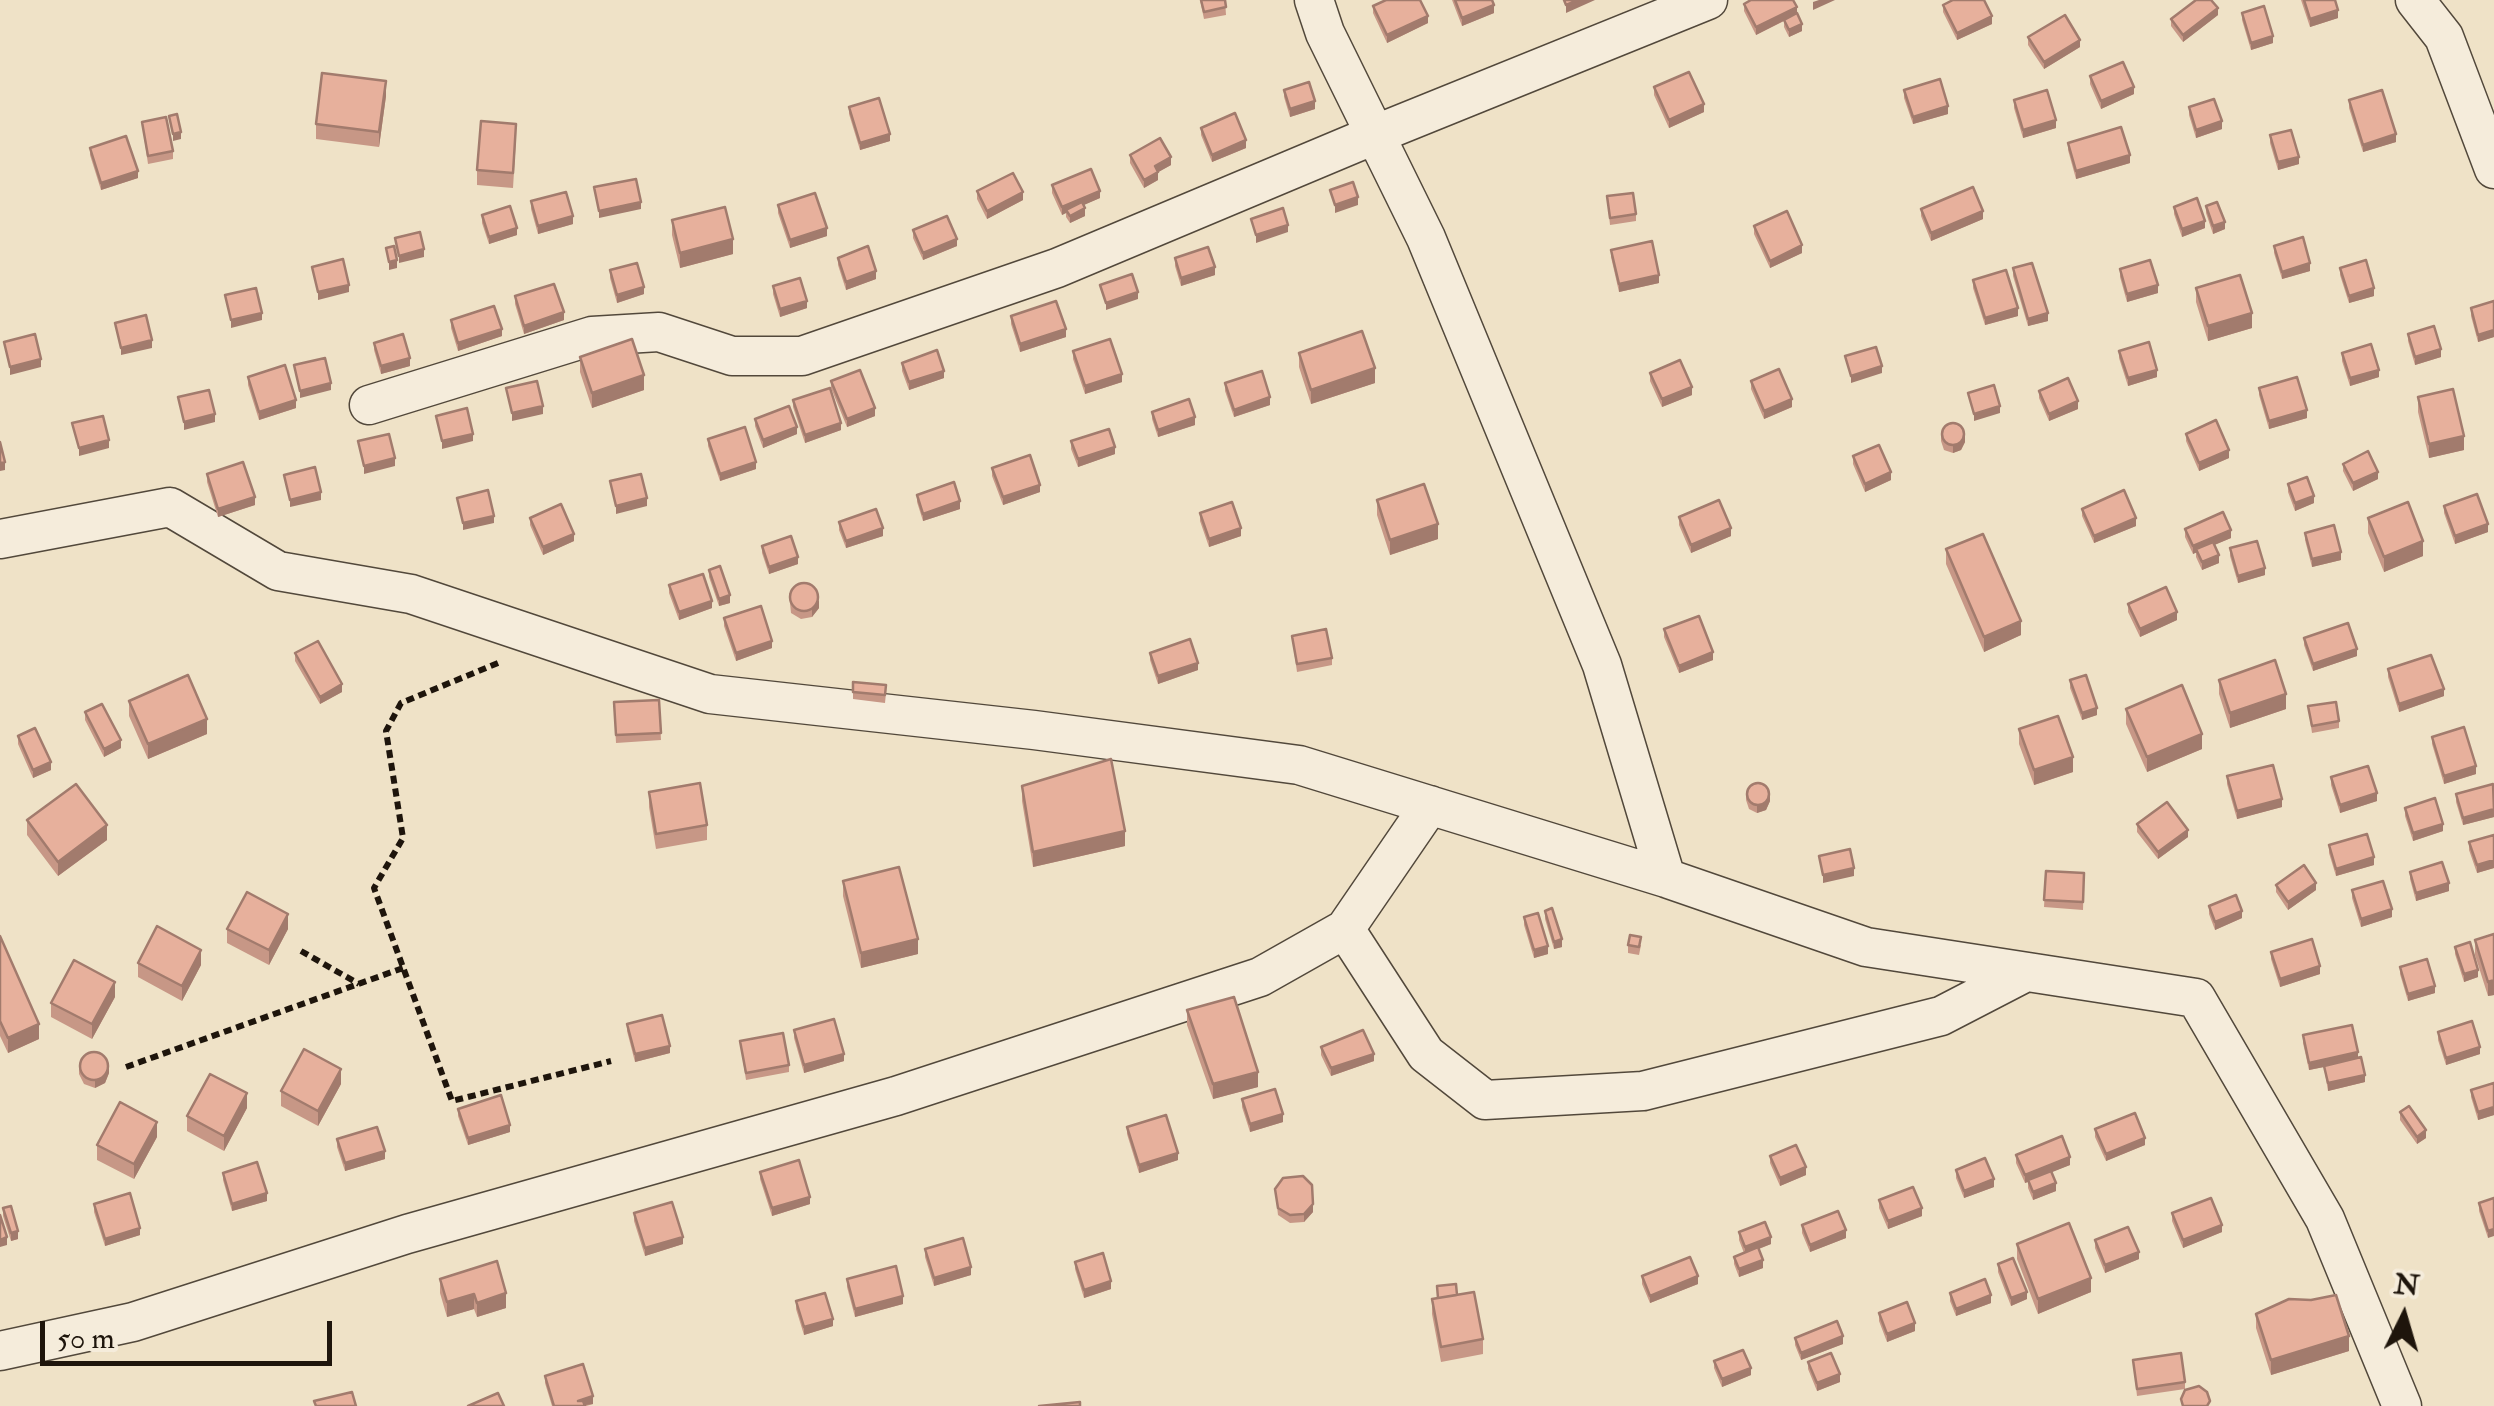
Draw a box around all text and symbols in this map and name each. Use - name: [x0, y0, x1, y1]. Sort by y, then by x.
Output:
- north arrow: [2354, 1266, 2454, 1366]
- text: N: [2393, 1267, 2421, 1304]
- scale bar: [45, 1301, 338, 1363]
- text: 50 m: [57, 1320, 115, 1357]

